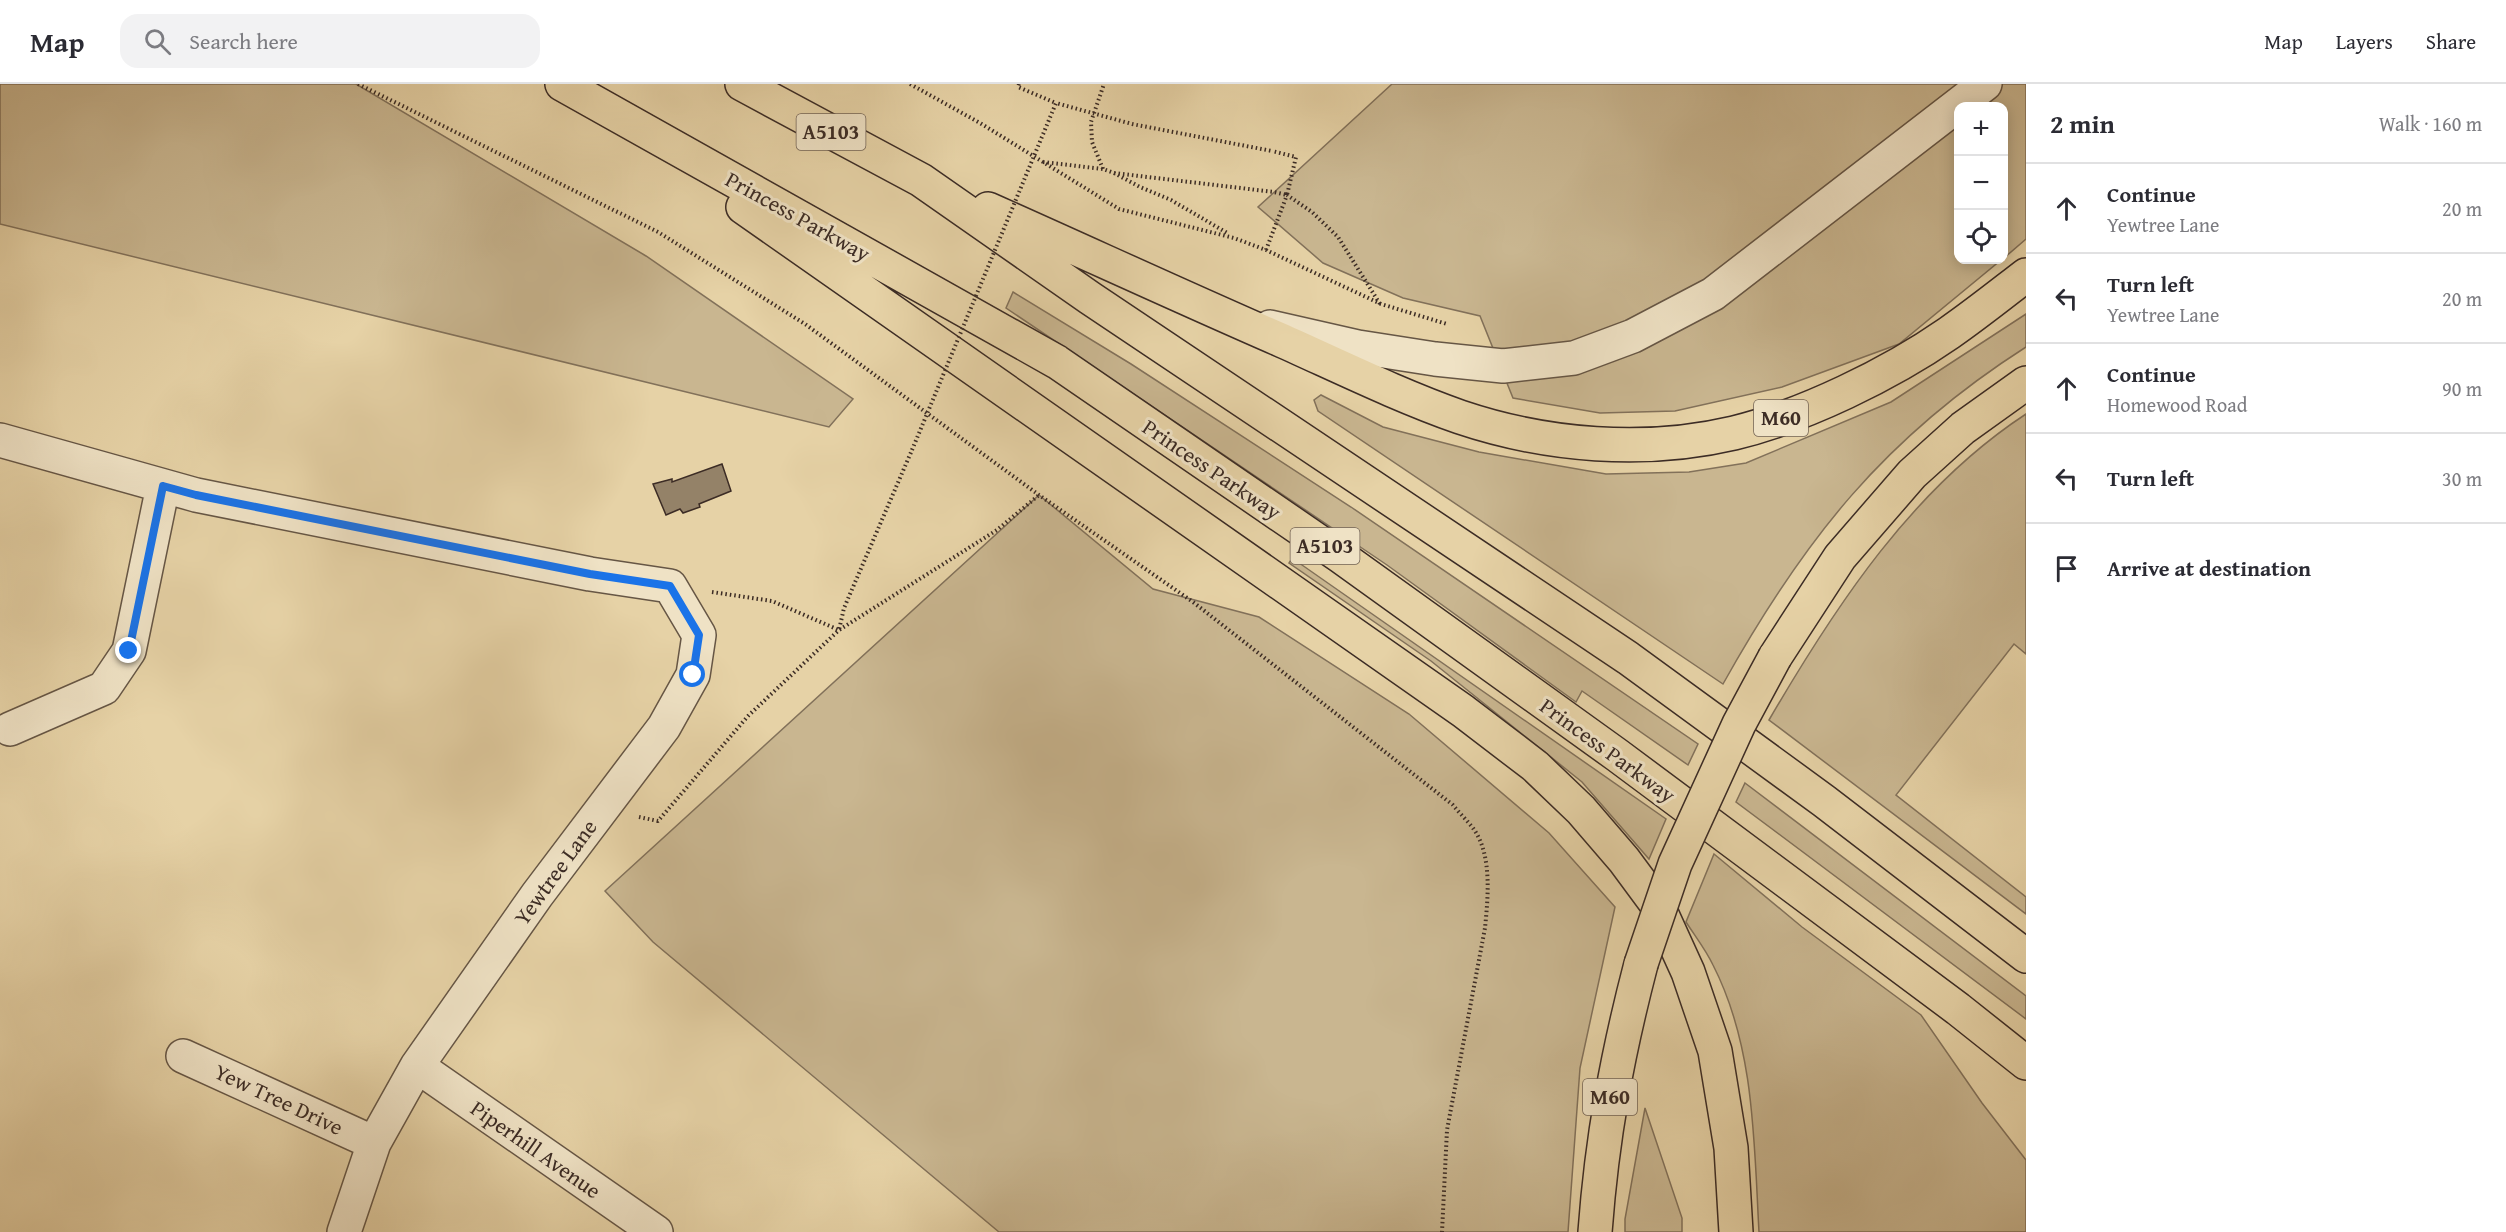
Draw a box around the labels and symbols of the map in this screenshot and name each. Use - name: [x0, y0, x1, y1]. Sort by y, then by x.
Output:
- road number: A5103: [796, 114, 866, 150]
- street label: Princess Parkway: [720, 163, 876, 269]
- road number: M60: [1754, 400, 1808, 436]
- street label: Princess Parkway: [1136, 411, 1288, 527]
- road number: A5103: [1290, 528, 1360, 564]
- route end: [115, 637, 141, 663]
- route start: [679, 661, 705, 687]
- street label: Princess Parkway: [1534, 690, 1683, 810]
- street label: Yewtree Lane: [506, 813, 604, 931]
- street label: Yew Tree Drive: [209, 1055, 349, 1143]
- road number: M60: [1583, 1079, 1637, 1115]
- street label: Piperhill Avenue: [464, 1092, 608, 1206]

